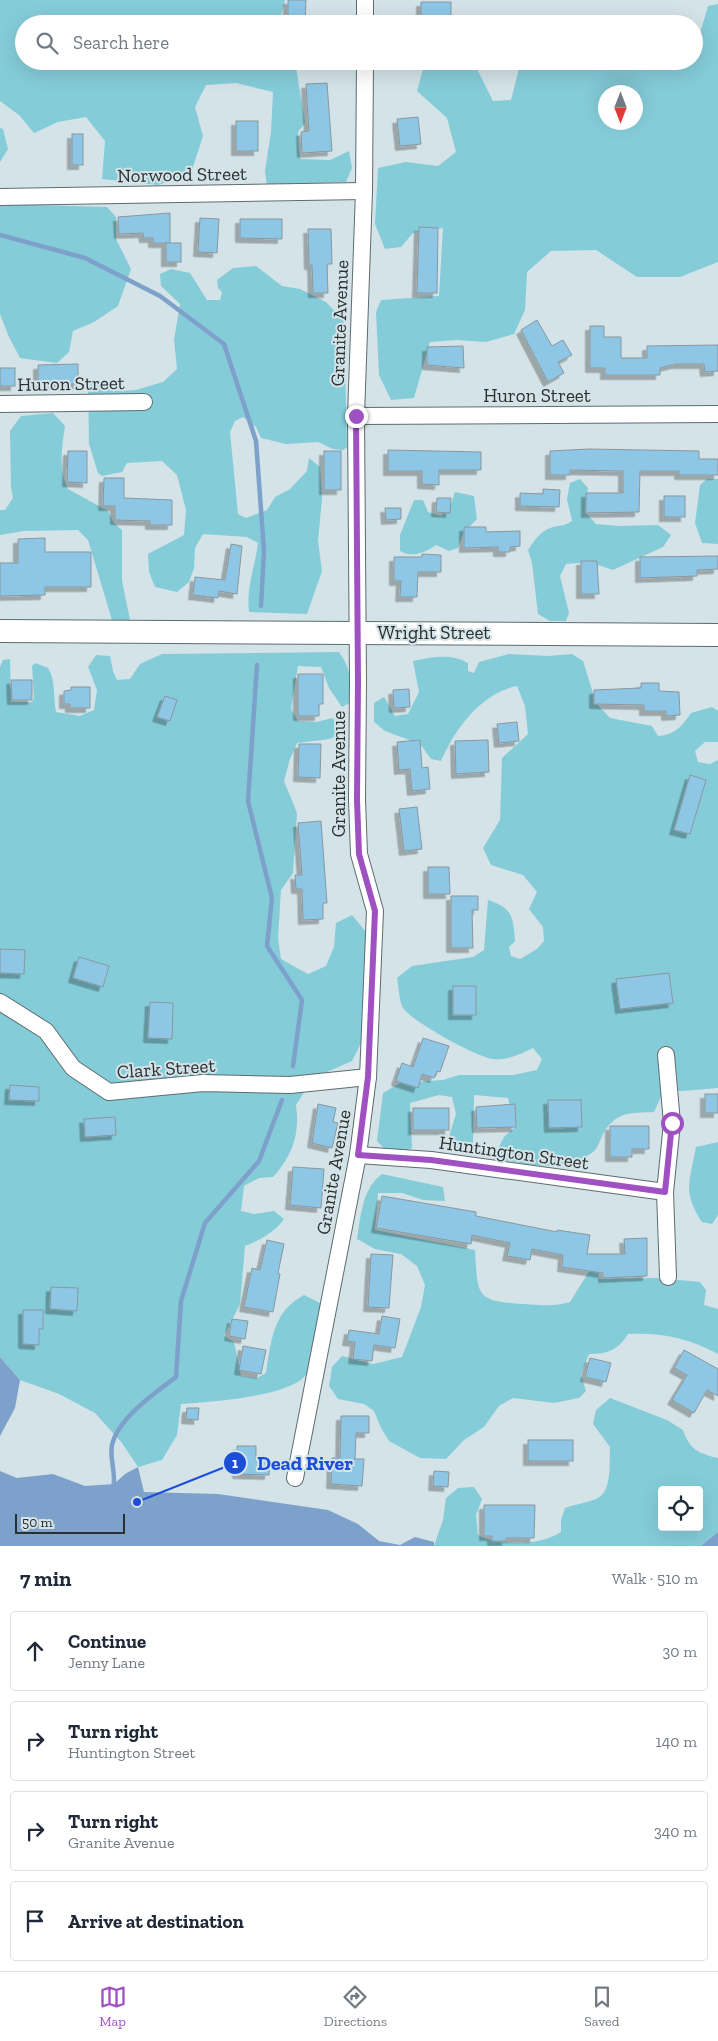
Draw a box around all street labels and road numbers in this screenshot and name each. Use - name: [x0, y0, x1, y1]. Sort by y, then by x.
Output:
- street label: Norwood Street: [117, 162, 247, 187]
- street label: Granite Avenue: [326, 259, 353, 387]
- street label: Huron Street: [17, 371, 125, 396]
- street label: Huron Street: [483, 384, 591, 407]
- street label: Wright Street: [378, 621, 490, 644]
- street label: Granite Avenue: [327, 711, 350, 837]
- street label: Clark Street: [116, 1054, 216, 1083]
- street label: Granite Avenue: [311, 1108, 356, 1236]
- street label: Huntington Street: [437, 1131, 590, 1174]

